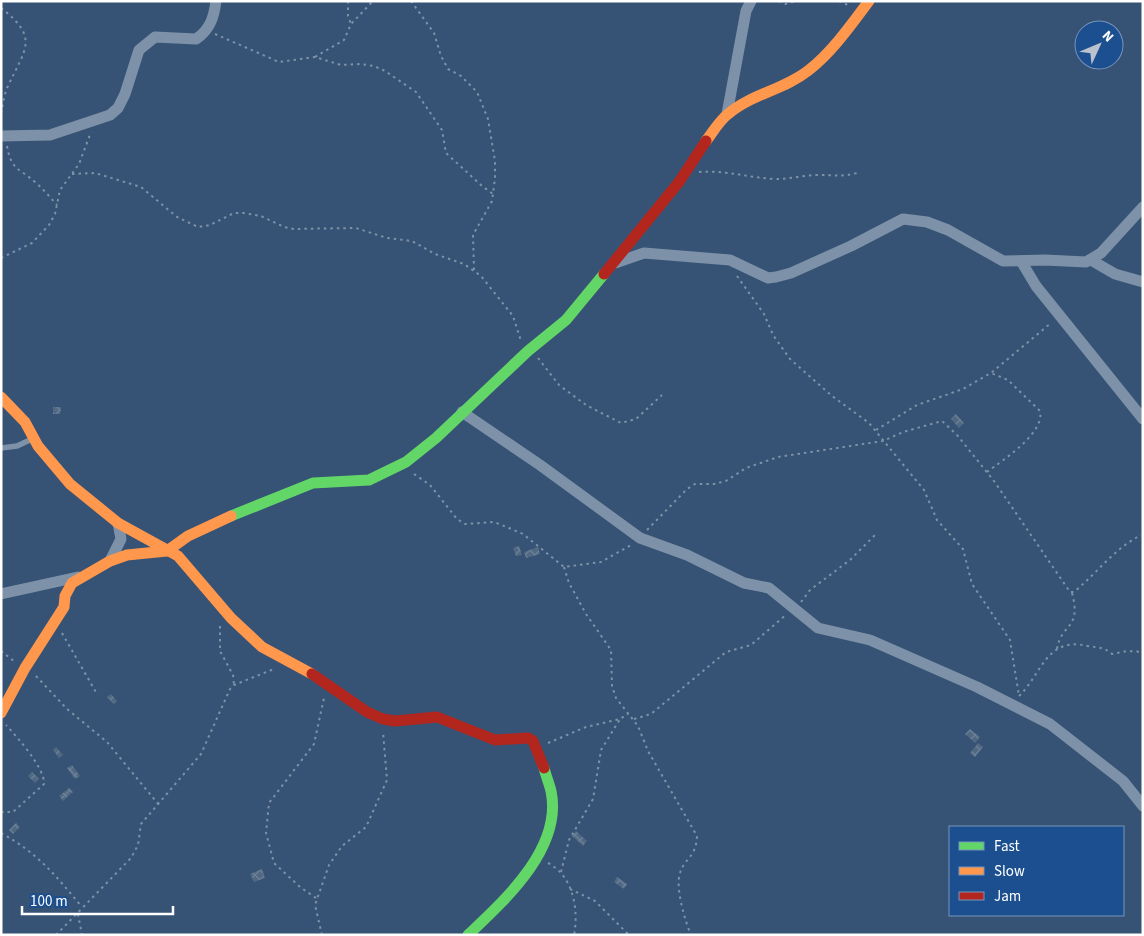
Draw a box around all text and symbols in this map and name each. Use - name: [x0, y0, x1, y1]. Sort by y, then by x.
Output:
- north arrow: [1074, 20, 1124, 70]
- text: N: [1097, 26, 1118, 47]
- legend: [949, 826, 1124, 916]
- text: Fast: [994, 836, 1020, 857]
- text: Slow: [994, 861, 1025, 882]
- scale bar: [22, 884, 174, 916]
- text: Jam: [994, 886, 1021, 907]
- text: 100 m: [30, 891, 68, 912]

